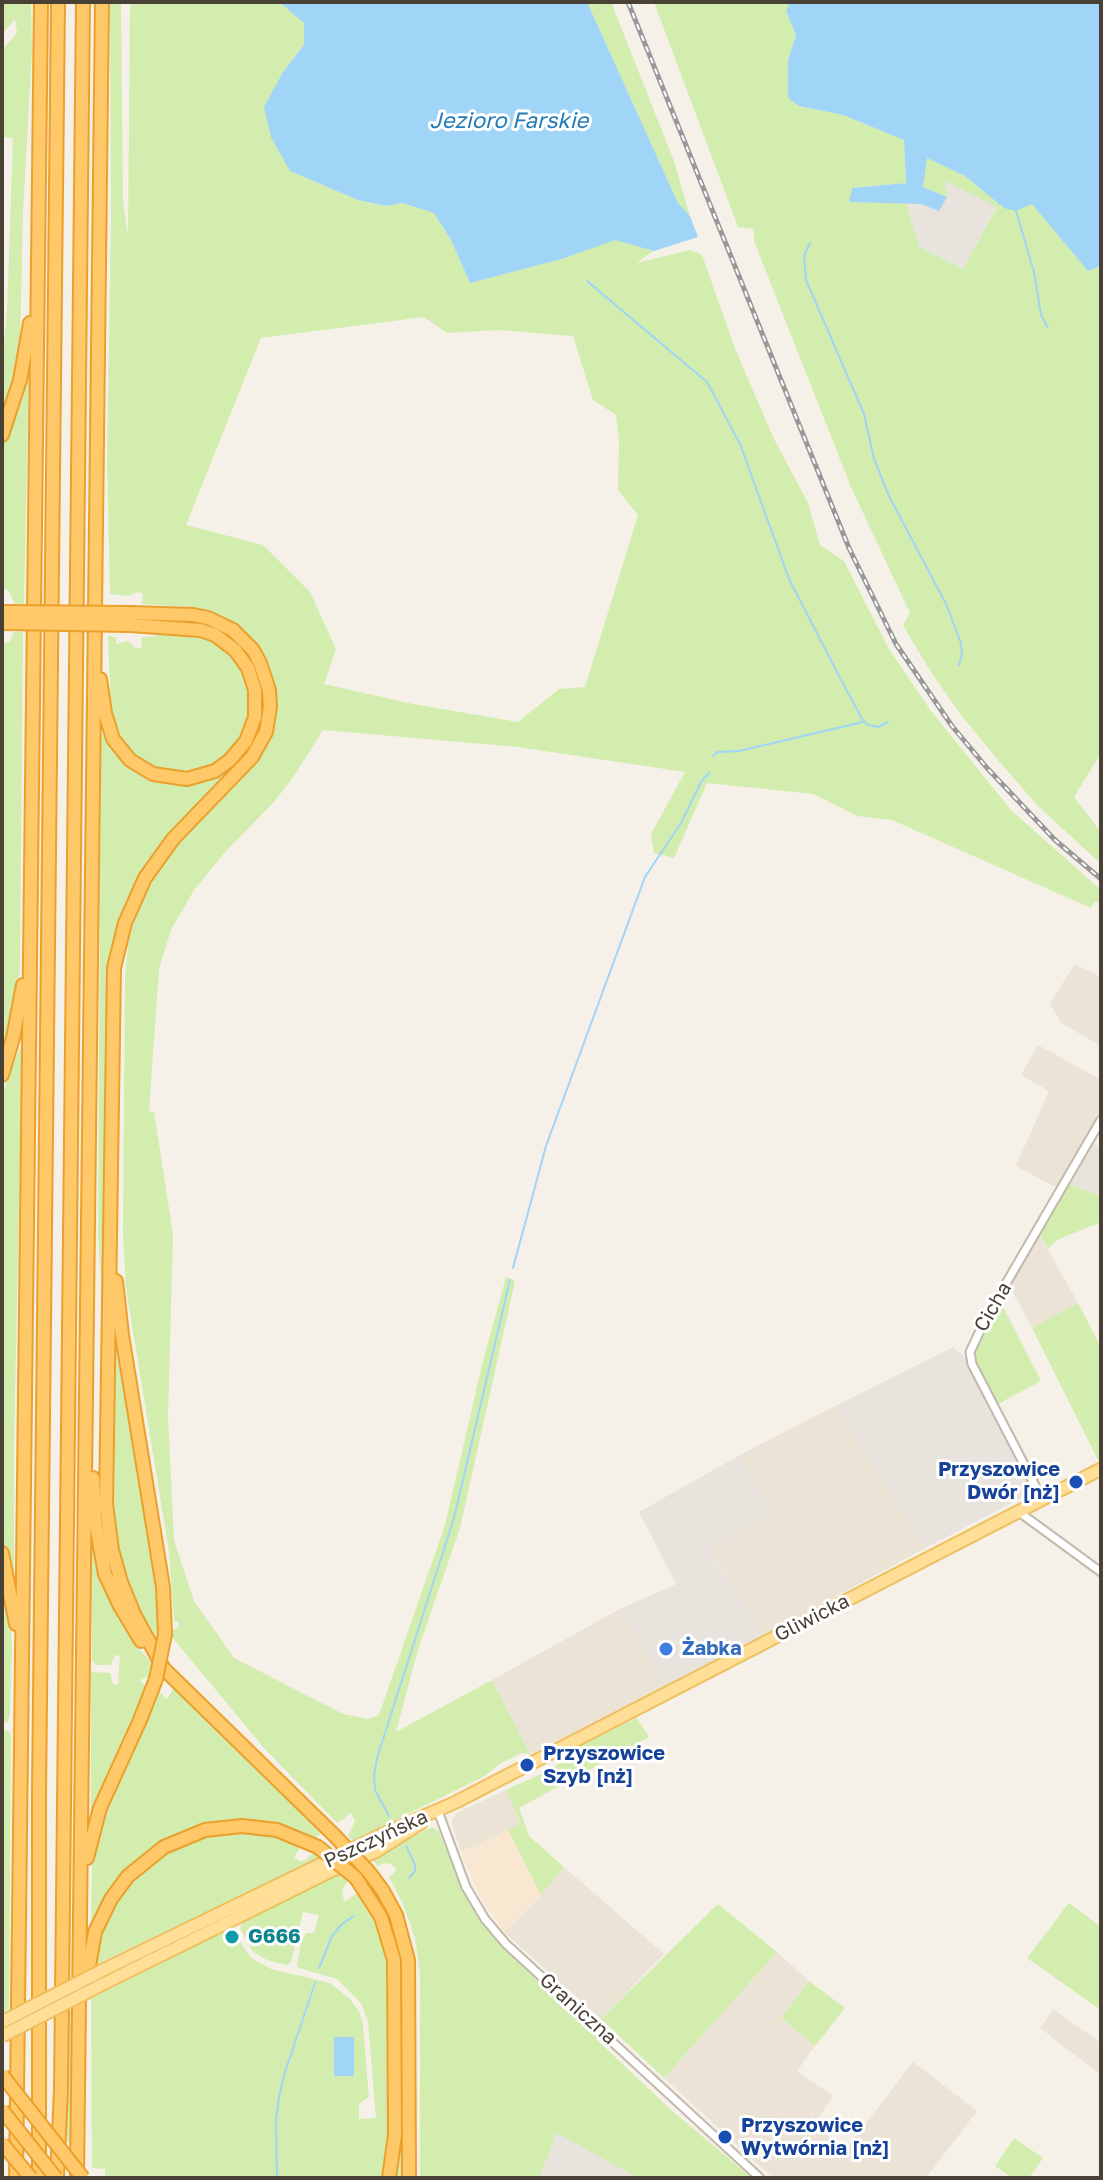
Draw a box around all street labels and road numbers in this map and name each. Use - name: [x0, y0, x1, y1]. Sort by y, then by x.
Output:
- street label: Cicha: [969, 1278, 1017, 1336]
- street label: Gliwicka: [771, 1589, 853, 1647]
- street label: Pszczyńska: [320, 1805, 432, 1873]
- street label: Graniczna: [535, 1968, 621, 2050]

